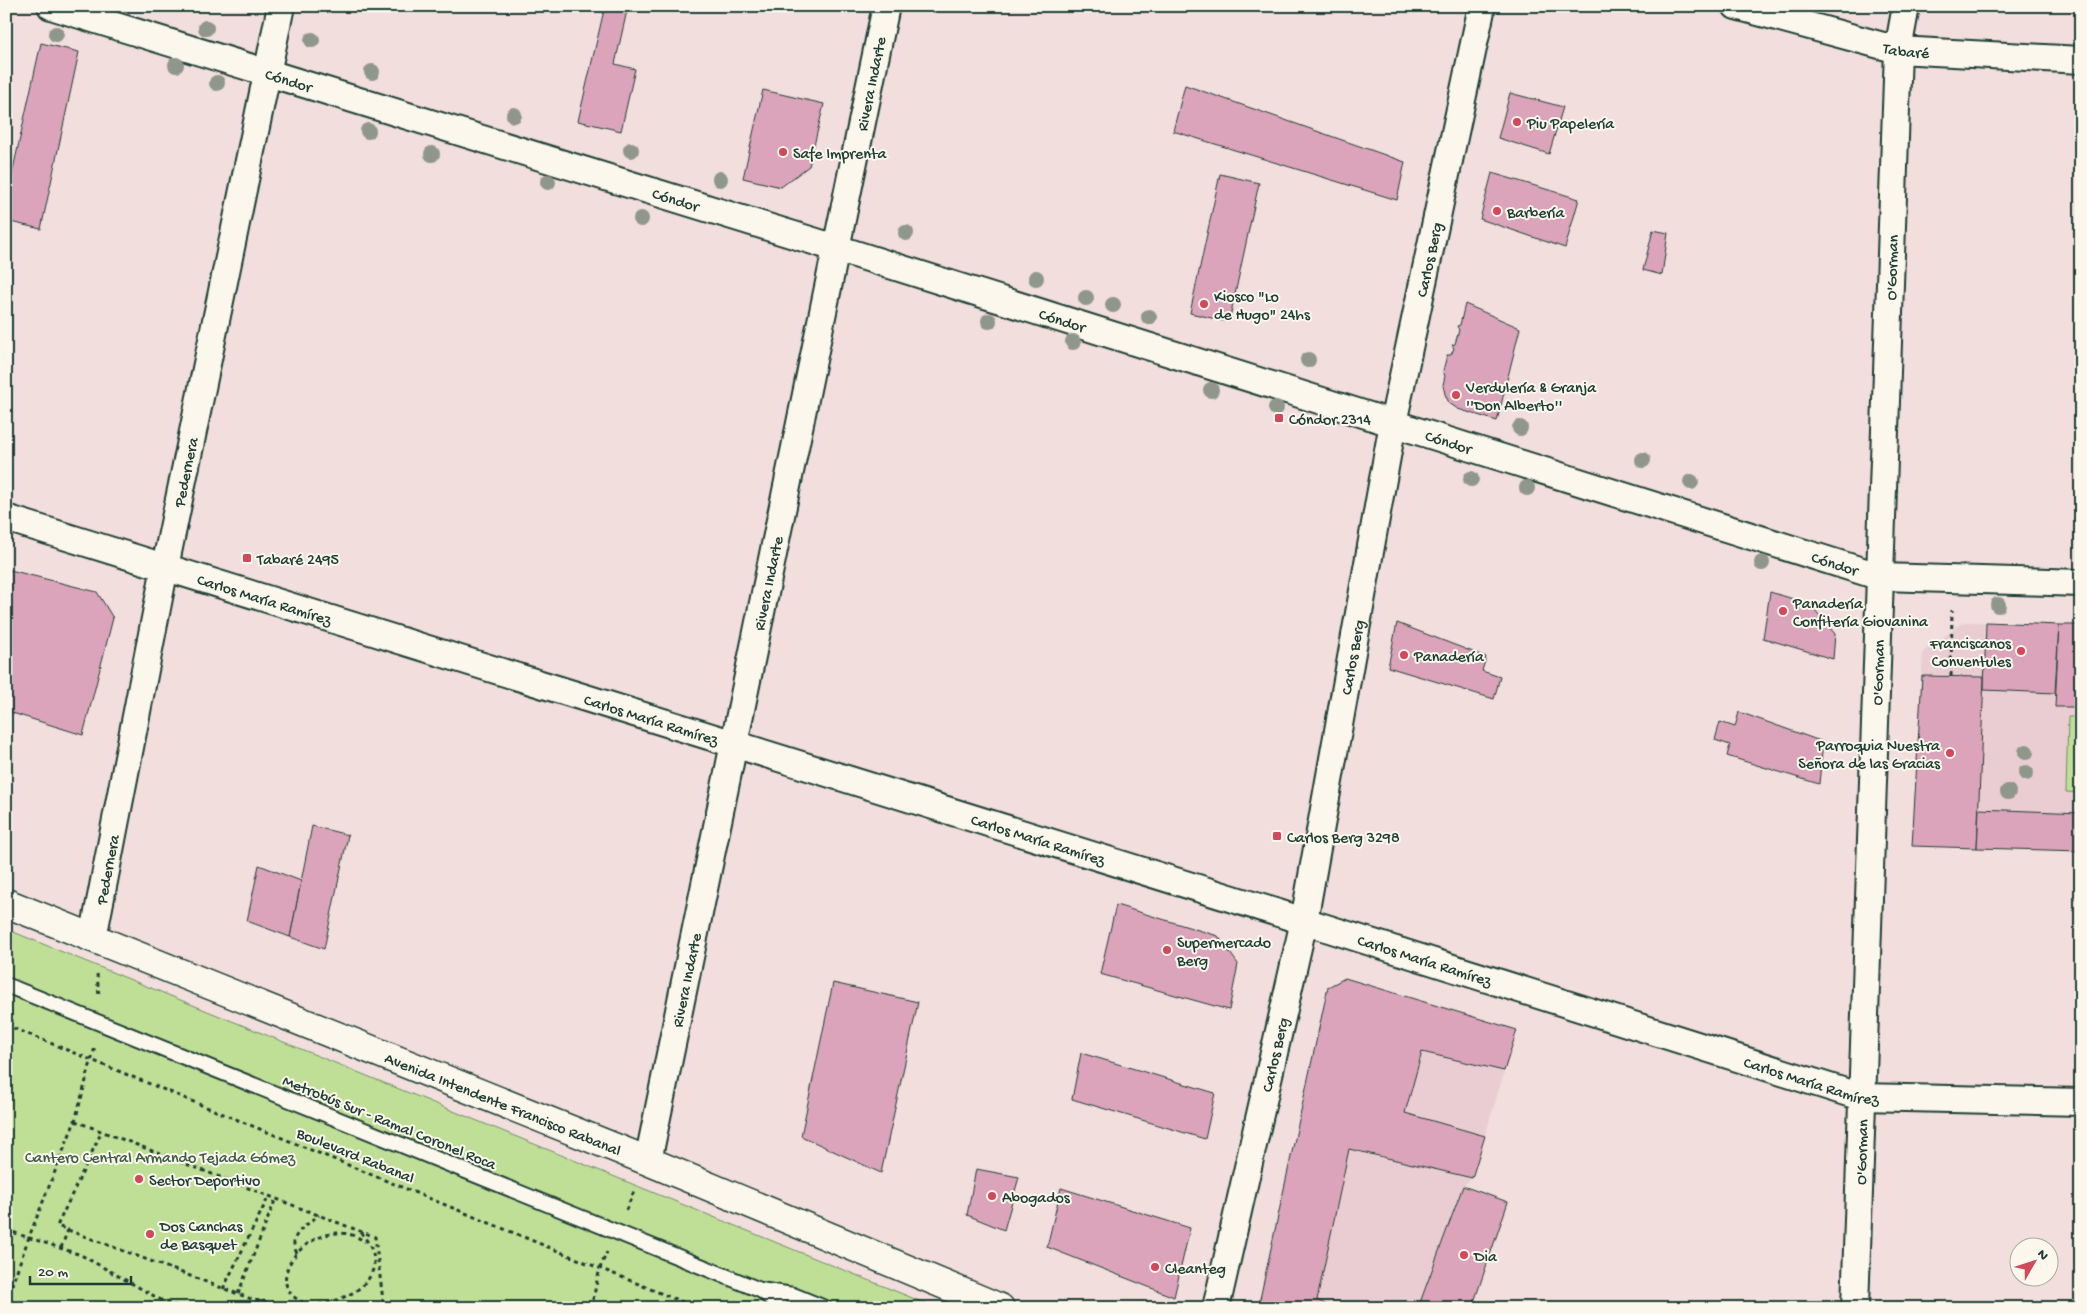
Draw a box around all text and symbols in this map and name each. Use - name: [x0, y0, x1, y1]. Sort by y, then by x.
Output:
- street label: Rivera Indarte: [854, 35, 893, 133]
- street label: Tabaré: [1879, 40, 1930, 65]
- street label: Cóndor: [262, 67, 315, 99]
- marker: Piu Papelería: [1511, 116, 1523, 128]
- place label: Piu Papelería: [1526, 116, 1615, 135]
- marker: Safe Imprenta: [777, 146, 789, 158]
- place label: Safe Imprenta: [793, 146, 887, 165]
- street label: Cóndor: [649, 186, 702, 219]
- marker: Barbería: [1491, 205, 1503, 217]
- place label: Barbería: [1506, 205, 1566, 224]
- street label: Carlos Berg: [1414, 221, 1449, 299]
- street label: O'Gorman: [1883, 234, 1905, 301]
- place label: Kiosco "Lo de Hugo" 24hs: [1214, 289, 1311, 326]
- marker: Kiosco "Lo de Hugo" 24hs: [1198, 298, 1210, 310]
- street label: Cóndor: [1036, 306, 1089, 339]
- place label: Verdulería & Granja ''Don Alberto'': [1465, 380, 1597, 417]
- marker: Verdulería & Granja ''Don Alberto'': [1450, 389, 1462, 401]
- marker: Cóndor 2314: [1273, 412, 1285, 424]
- place label: Cóndor 2314: [1289, 412, 1371, 431]
- street label: Cóndor: [1422, 428, 1475, 461]
- street label: Pedernera: [171, 435, 205, 510]
- street label: Rivera Indarte: [752, 534, 790, 633]
- street label: Cóndor: [1808, 550, 1861, 583]
- marker: Tabaré 2495: [241, 552, 253, 564]
- place label: Tabaré 2495: [256, 552, 339, 571]
- street label: Carlos María Ramírez: [194, 572, 334, 632]
- place label: Panadería Confitería Giovanina: [1792, 596, 1929, 633]
- marker: Panadería Confitería Giovanina: [1777, 605, 1789, 617]
- street label: Carlos Berg: [1339, 619, 1371, 697]
- place label: Franciscanos Conventules: [1929, 636, 2012, 673]
- street label: O'Gorman: [1870, 639, 1891, 706]
- marker: Franciscanos Conventules: [2015, 645, 2027, 657]
- marker: Panadería: [1398, 649, 1410, 661]
- place label: Panadería: [1413, 649, 1485, 668]
- street label: Carlos María Ramírez: [581, 692, 721, 752]
- place label: Parroquia Nuestra Señora de las Gracias: [1798, 738, 1941, 775]
- marker: Parroquia Nuestra Señora de las Gracias: [1944, 747, 1956, 759]
- street label: Carlos María Ramírez: [968, 812, 1108, 872]
- marker: Carlos Berg 3298: [1271, 830, 1283, 842]
- place label: Carlos Berg 3298: [1287, 830, 1400, 849]
- street label: Pedernera: [94, 832, 126, 908]
- street label: Rivera Indarte: [670, 931, 708, 1029]
- street label: Carlos María Ramírez: [1354, 932, 1494, 993]
- place label: Supermercado Berg: [1176, 935, 1271, 972]
- marker: Supermercado Berg: [1161, 944, 1173, 956]
- street label: Carlos Berg: [1259, 1016, 1295, 1094]
- street label: Avenida Intendente Francisco Rabanal: [381, 1050, 623, 1162]
- street label: Carlos María Ramírez: [1741, 1054, 1880, 1110]
- street label: Metrobús Sur - Ramal Coronel Roca: [279, 1073, 499, 1176]
- street label: O'Gorman: [1853, 1119, 1874, 1185]
- street label: Boulevard Rabanal: [292, 1125, 416, 1189]
- park label: Cantero Central Armando Tejada Gómez: [25, 1150, 296, 1169]
- marker: Sector Deportivo: [133, 1173, 145, 1185]
- place label: Sector Deportivo: [149, 1173, 260, 1192]
- marker: Abogados: [986, 1190, 998, 1202]
- place label: Abogados: [1002, 1190, 1071, 1209]
- place label: Dos Canchas de Basquet: [159, 1219, 243, 1256]
- marker: Dos Canchas de Basquet: [144, 1228, 156, 1240]
- north arrow: [2010, 1236, 2060, 1286]
- text: N: [2033, 1246, 2052, 1264]
- marker: Dia: [1458, 1249, 1470, 1261]
- place label: Dia: [1473, 1249, 1498, 1268]
- scale bar: [30, 1254, 131, 1286]
- marker: Cleanteg: [1149, 1261, 1161, 1273]
- place label: Cleanteg: [1165, 1261, 1226, 1280]
- text: 20 m: [38, 1264, 68, 1282]

